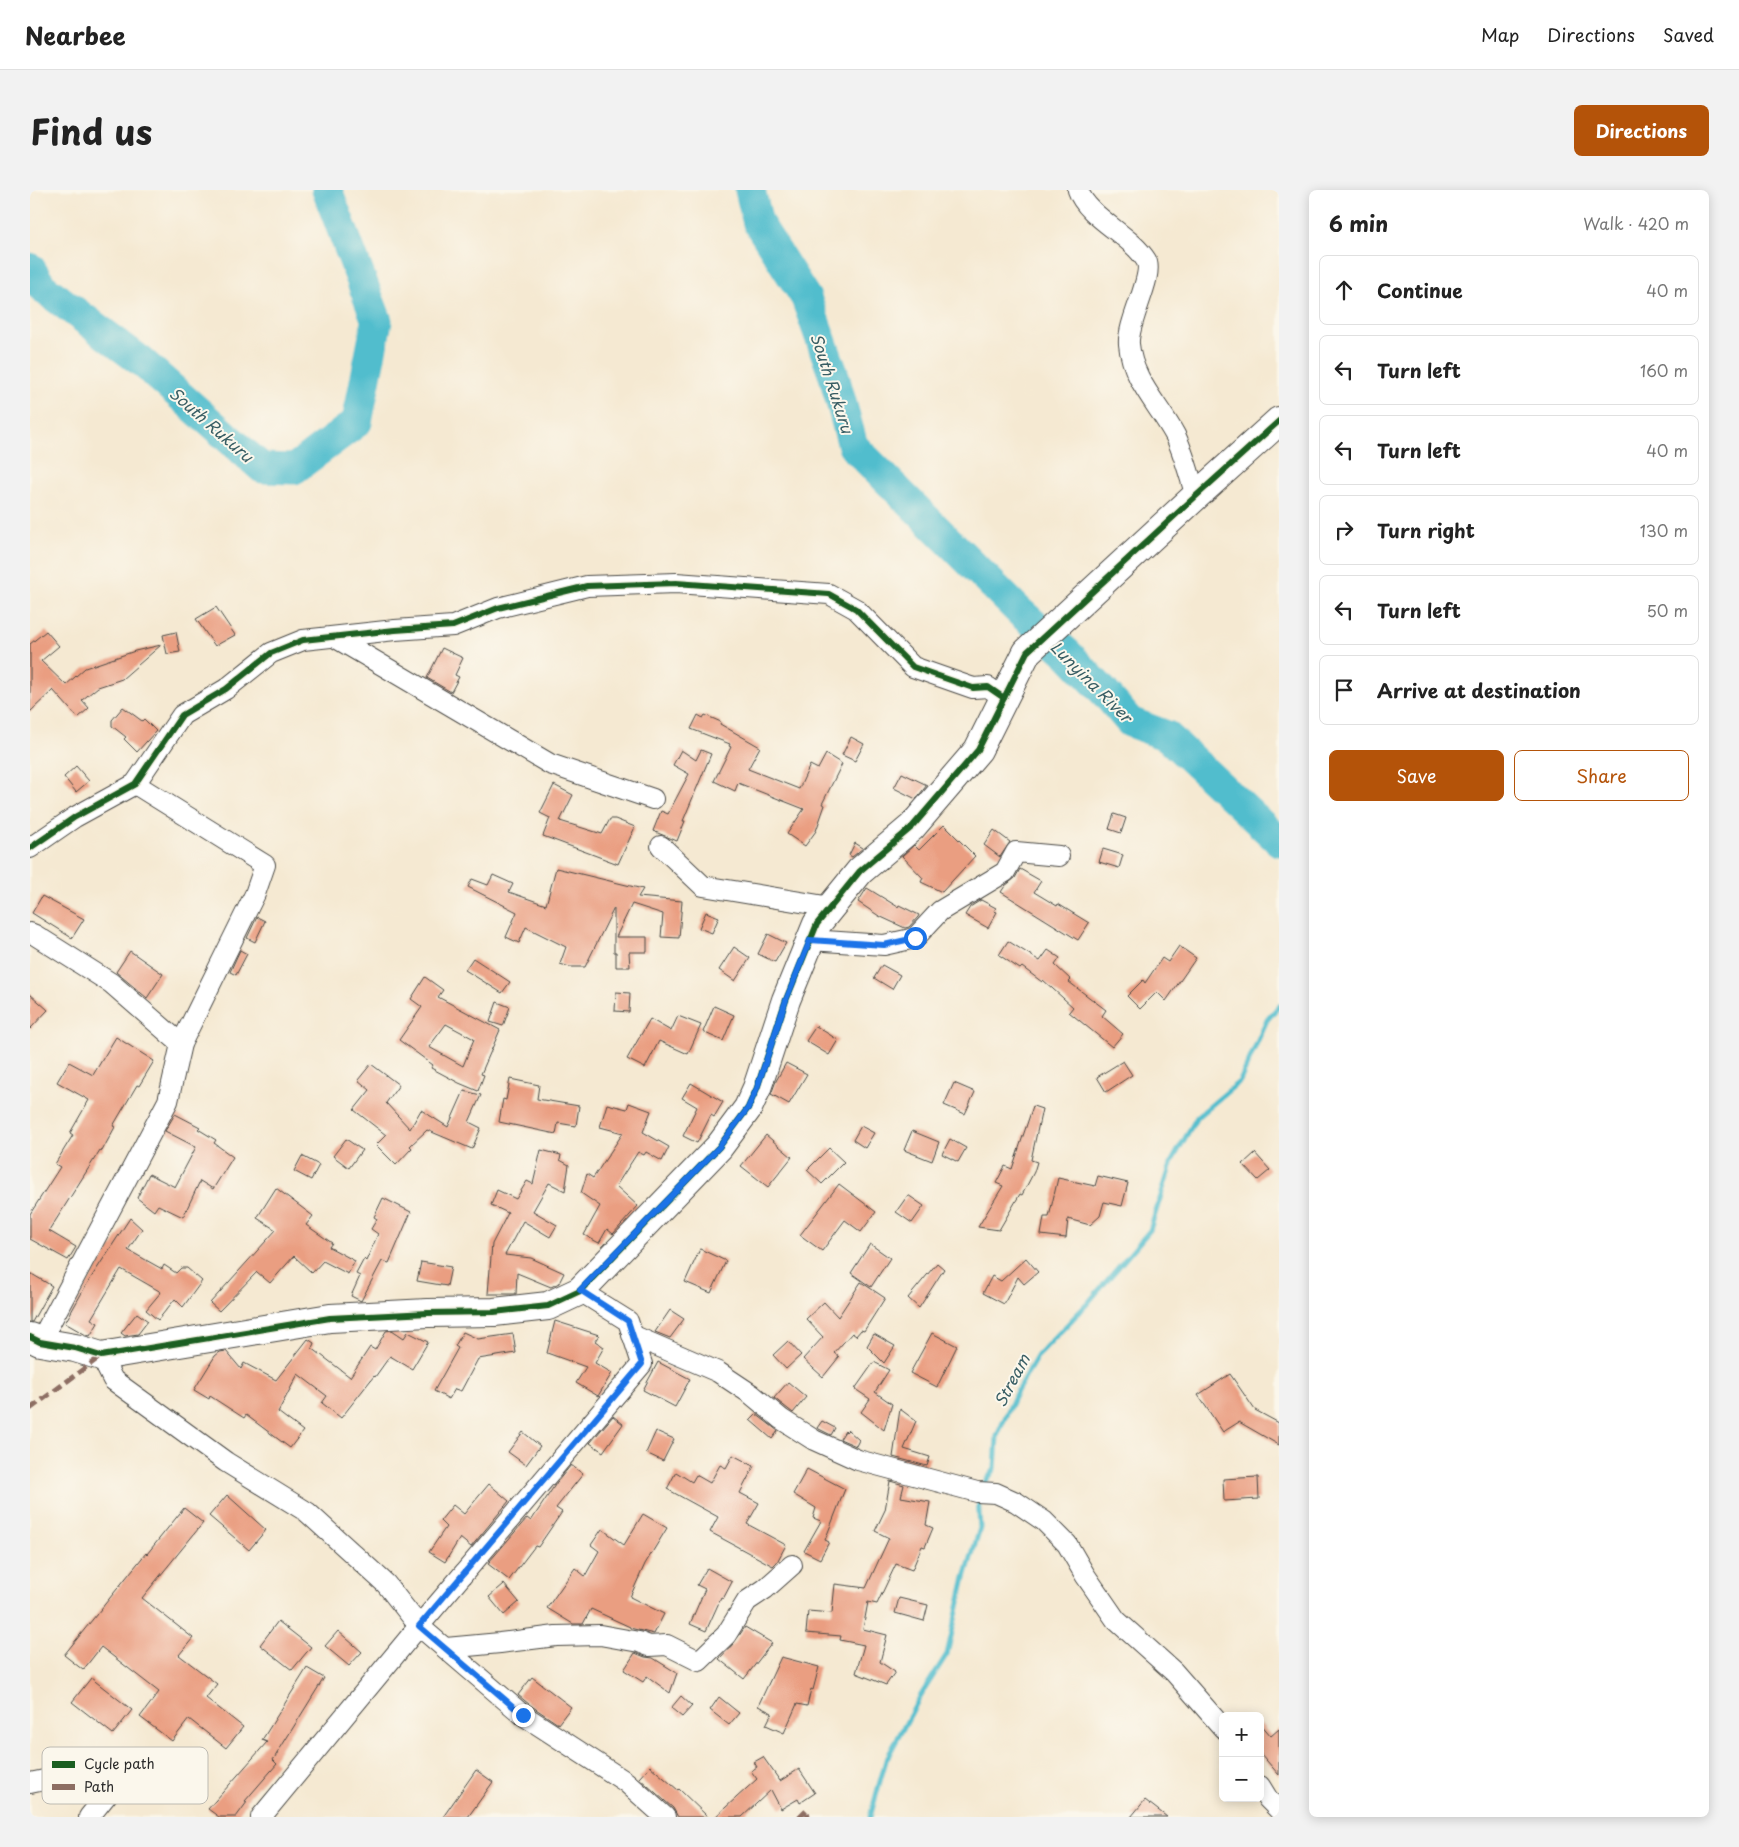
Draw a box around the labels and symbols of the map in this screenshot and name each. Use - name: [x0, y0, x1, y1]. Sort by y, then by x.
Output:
- water label: South Rukuru: [806, 330, 861, 437]
- water label: South Rukuru: [165, 381, 260, 468]
- water label: Lunyina River: [1046, 635, 1140, 729]
- route start: [904, 927, 927, 950]
- water label: Stream: [987, 1349, 1035, 1411]
- route end: [512, 1704, 535, 1727]
- legend: [42, 1747, 208, 1804]
- text: Cycle path: [84, 1753, 155, 1774]
- text: Path: [84, 1776, 114, 1797]

